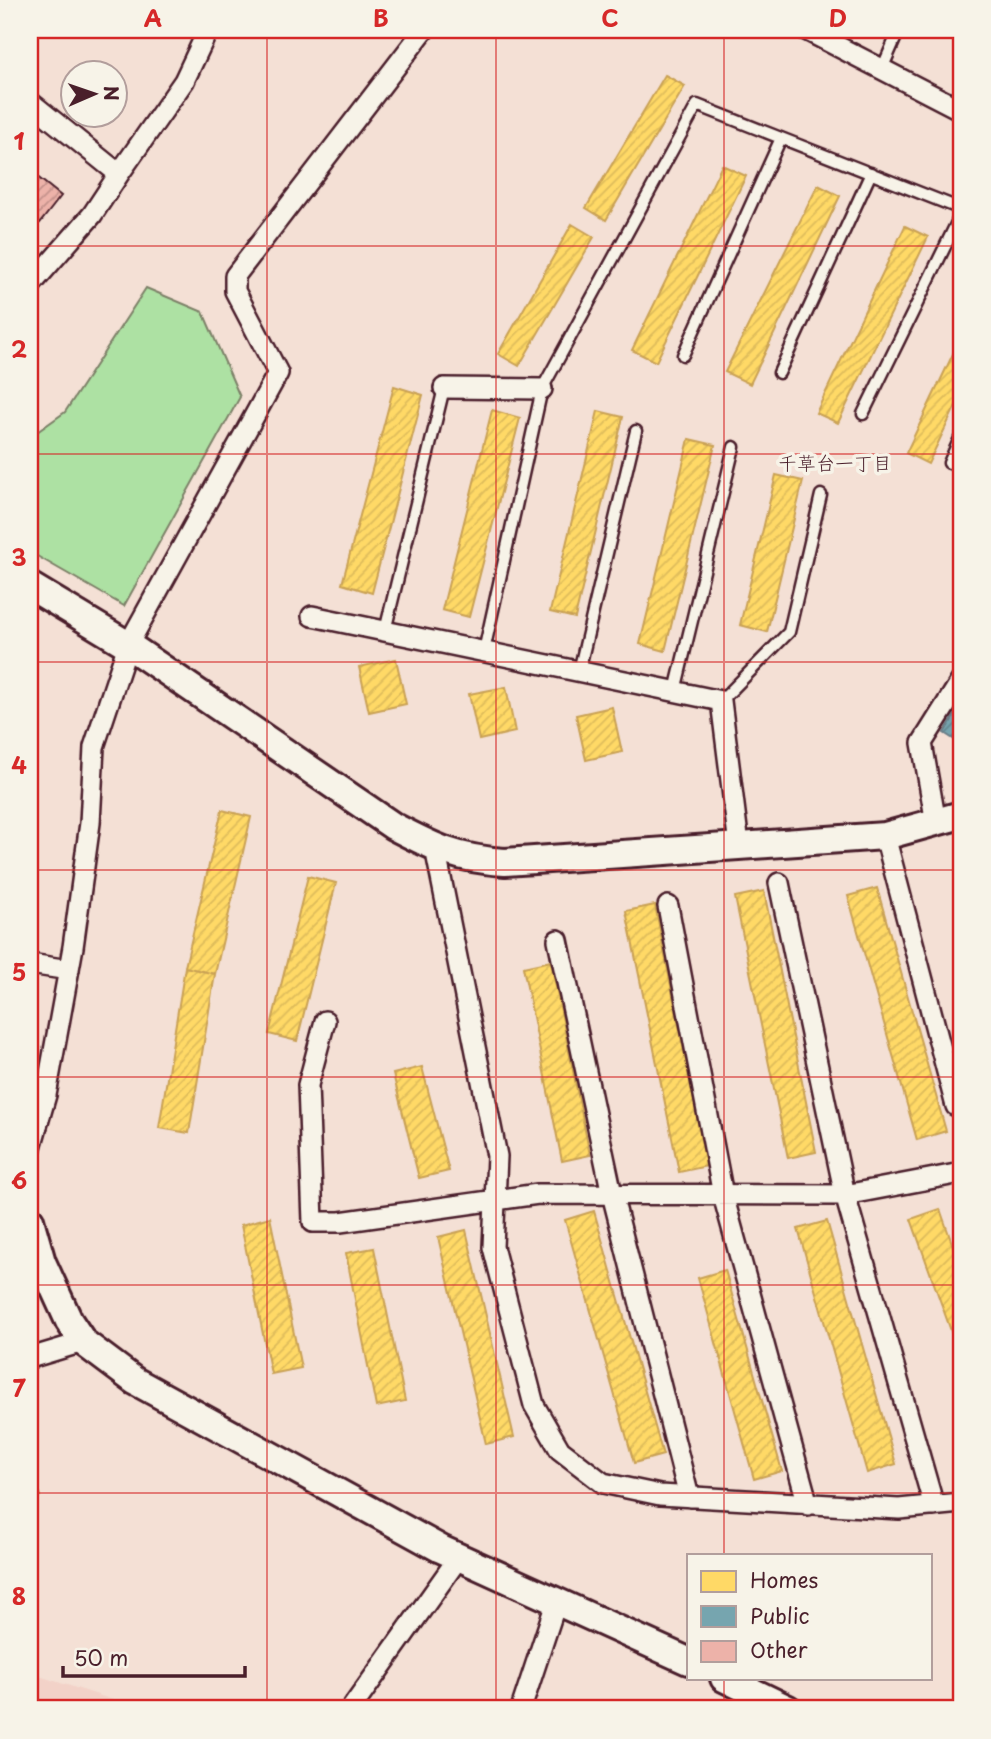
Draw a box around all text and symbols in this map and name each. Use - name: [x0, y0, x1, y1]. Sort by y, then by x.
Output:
- text: A: [144, 0, 162, 35]
- text: B: [373, 0, 389, 35]
- text: C: [601, 0, 619, 35]
- text: D: [829, 0, 847, 35]
- north arrow: [60, 60, 130, 130]
- text: N: [98, 85, 126, 101]
- text: 1: [14, 123, 25, 158]
- text: 2: [11, 331, 27, 366]
- district label: 千草台一丁目: [778, 448, 892, 476]
- text: 3: [11, 539, 27, 574]
- text: 4: [11, 747, 27, 782]
- text: 5: [12, 954, 26, 989]
- text: 6: [11, 1162, 27, 1197]
- text: 7: [12, 1370, 26, 1405]
- legend: [687, 1554, 932, 1680]
- text: Homes: [750, 1563, 818, 1595]
- text: 8: [12, 1578, 26, 1613]
- text: Public: [750, 1599, 810, 1631]
- text: Other: [750, 1633, 808, 1665]
- scale bar: [63, 1634, 245, 1678]
- text: 50 m: [74, 1641, 128, 1673]

